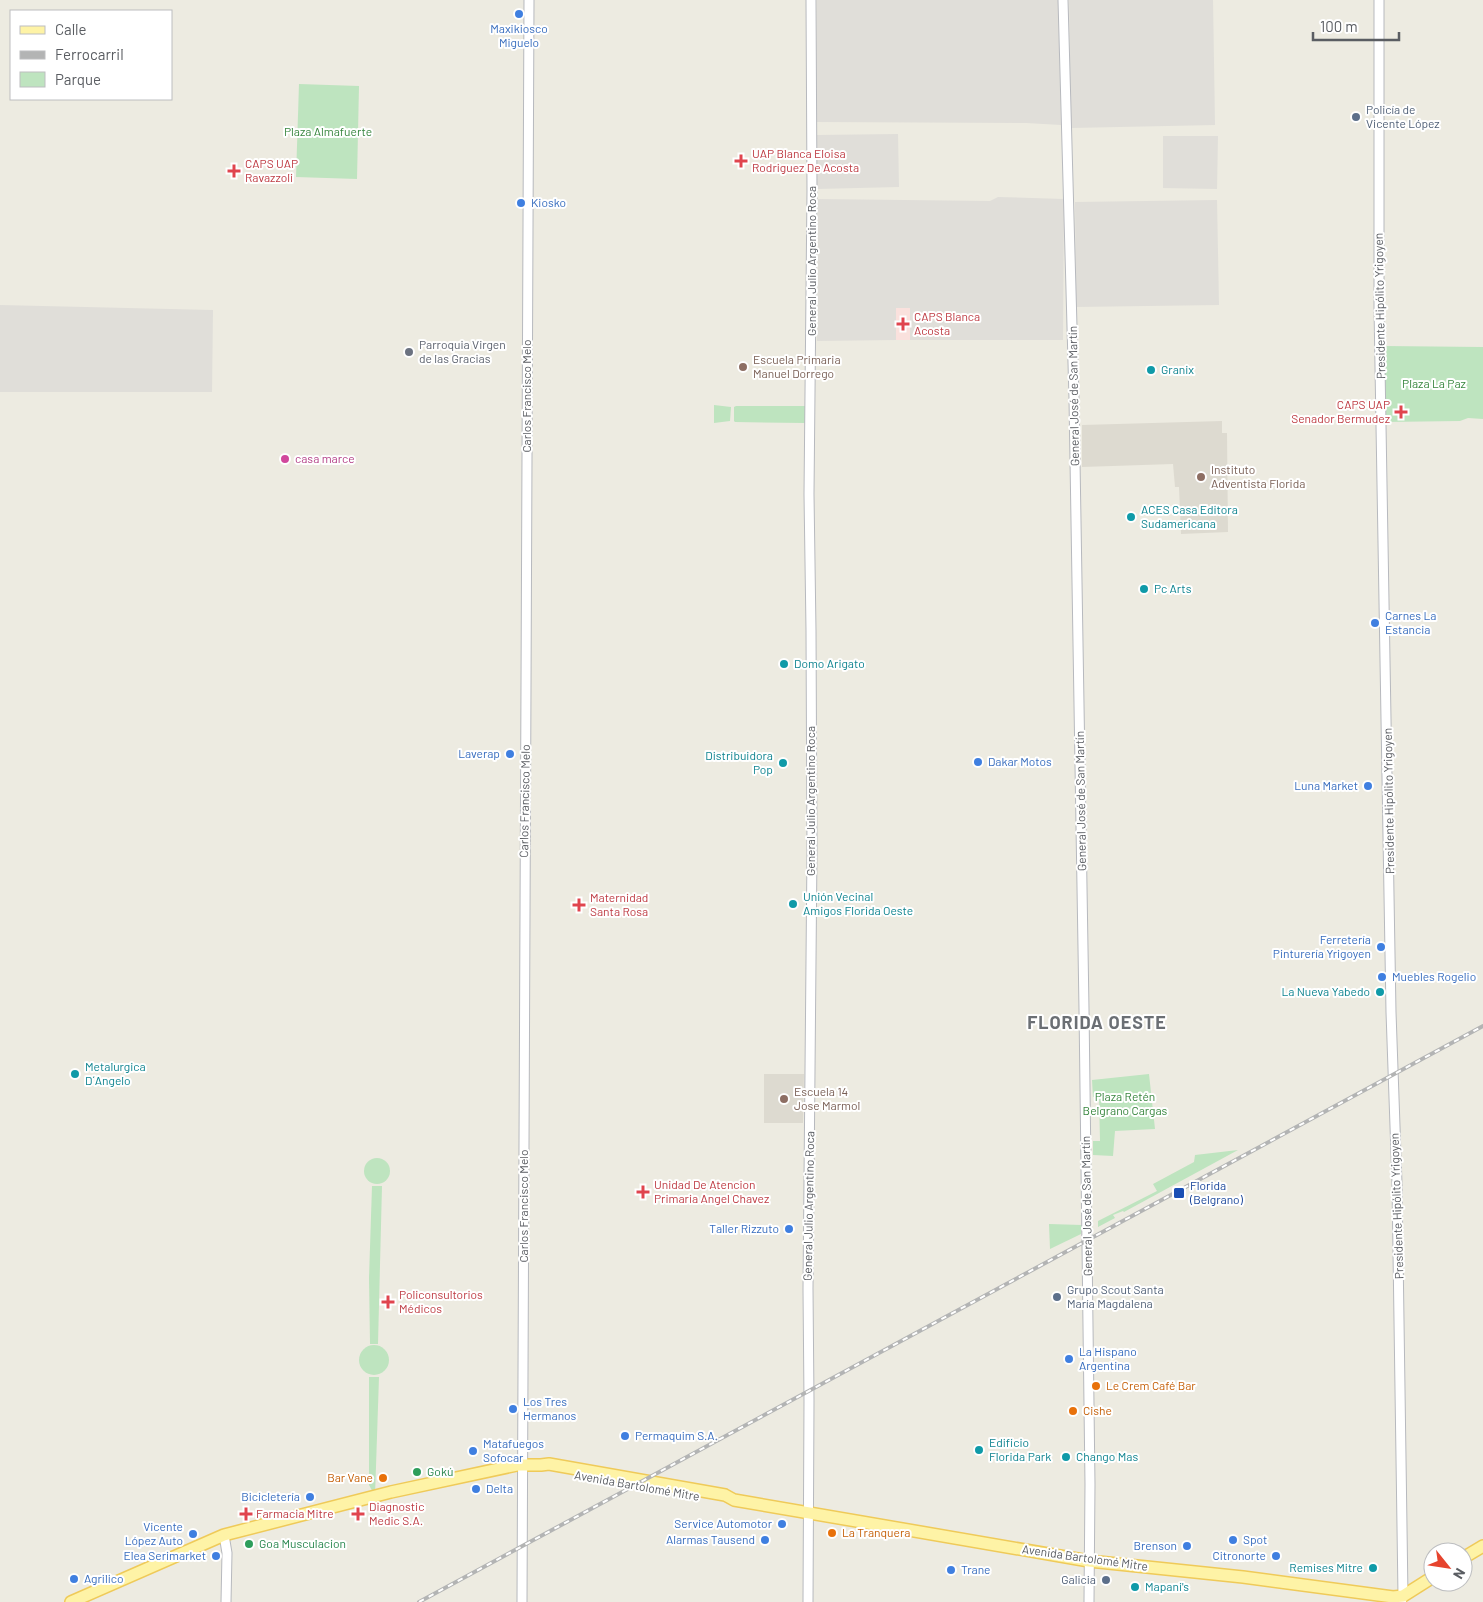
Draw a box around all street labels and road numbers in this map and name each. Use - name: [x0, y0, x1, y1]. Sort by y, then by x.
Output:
- street label: General Julio Argentino Roca: [804, 186, 818, 336]
- street label: Presidente Hipólito Yrigoyen: [1371, 233, 1387, 379]
- street label: General José de San Martín: [1065, 326, 1081, 466]
- street label: Carlos Francisco Melo: [519, 339, 533, 453]
- street label: General Julio Argentino Roca: [803, 726, 817, 876]
- street label: Presidente Hipólito Yrigoyen: [1380, 728, 1396, 874]
- street label: General José de San Martín: [1072, 731, 1088, 871]
- street label: Carlos Francisco Melo: [516, 744, 532, 858]
- street label: General Julio Argentino Roca: [800, 1131, 816, 1281]
- street label: Presidente Hipólito Yrigoyen: [1386, 1133, 1406, 1279]
- street label: General José de San Martín: [1078, 1136, 1094, 1276]
- street label: Carlos Francisco Melo: [516, 1149, 530, 1263]
- street label: Avenida Bartolomé Mitre: [573, 1467, 701, 1503]
- street label: Avenida Bartolomé Mitre: [1021, 1541, 1149, 1573]

